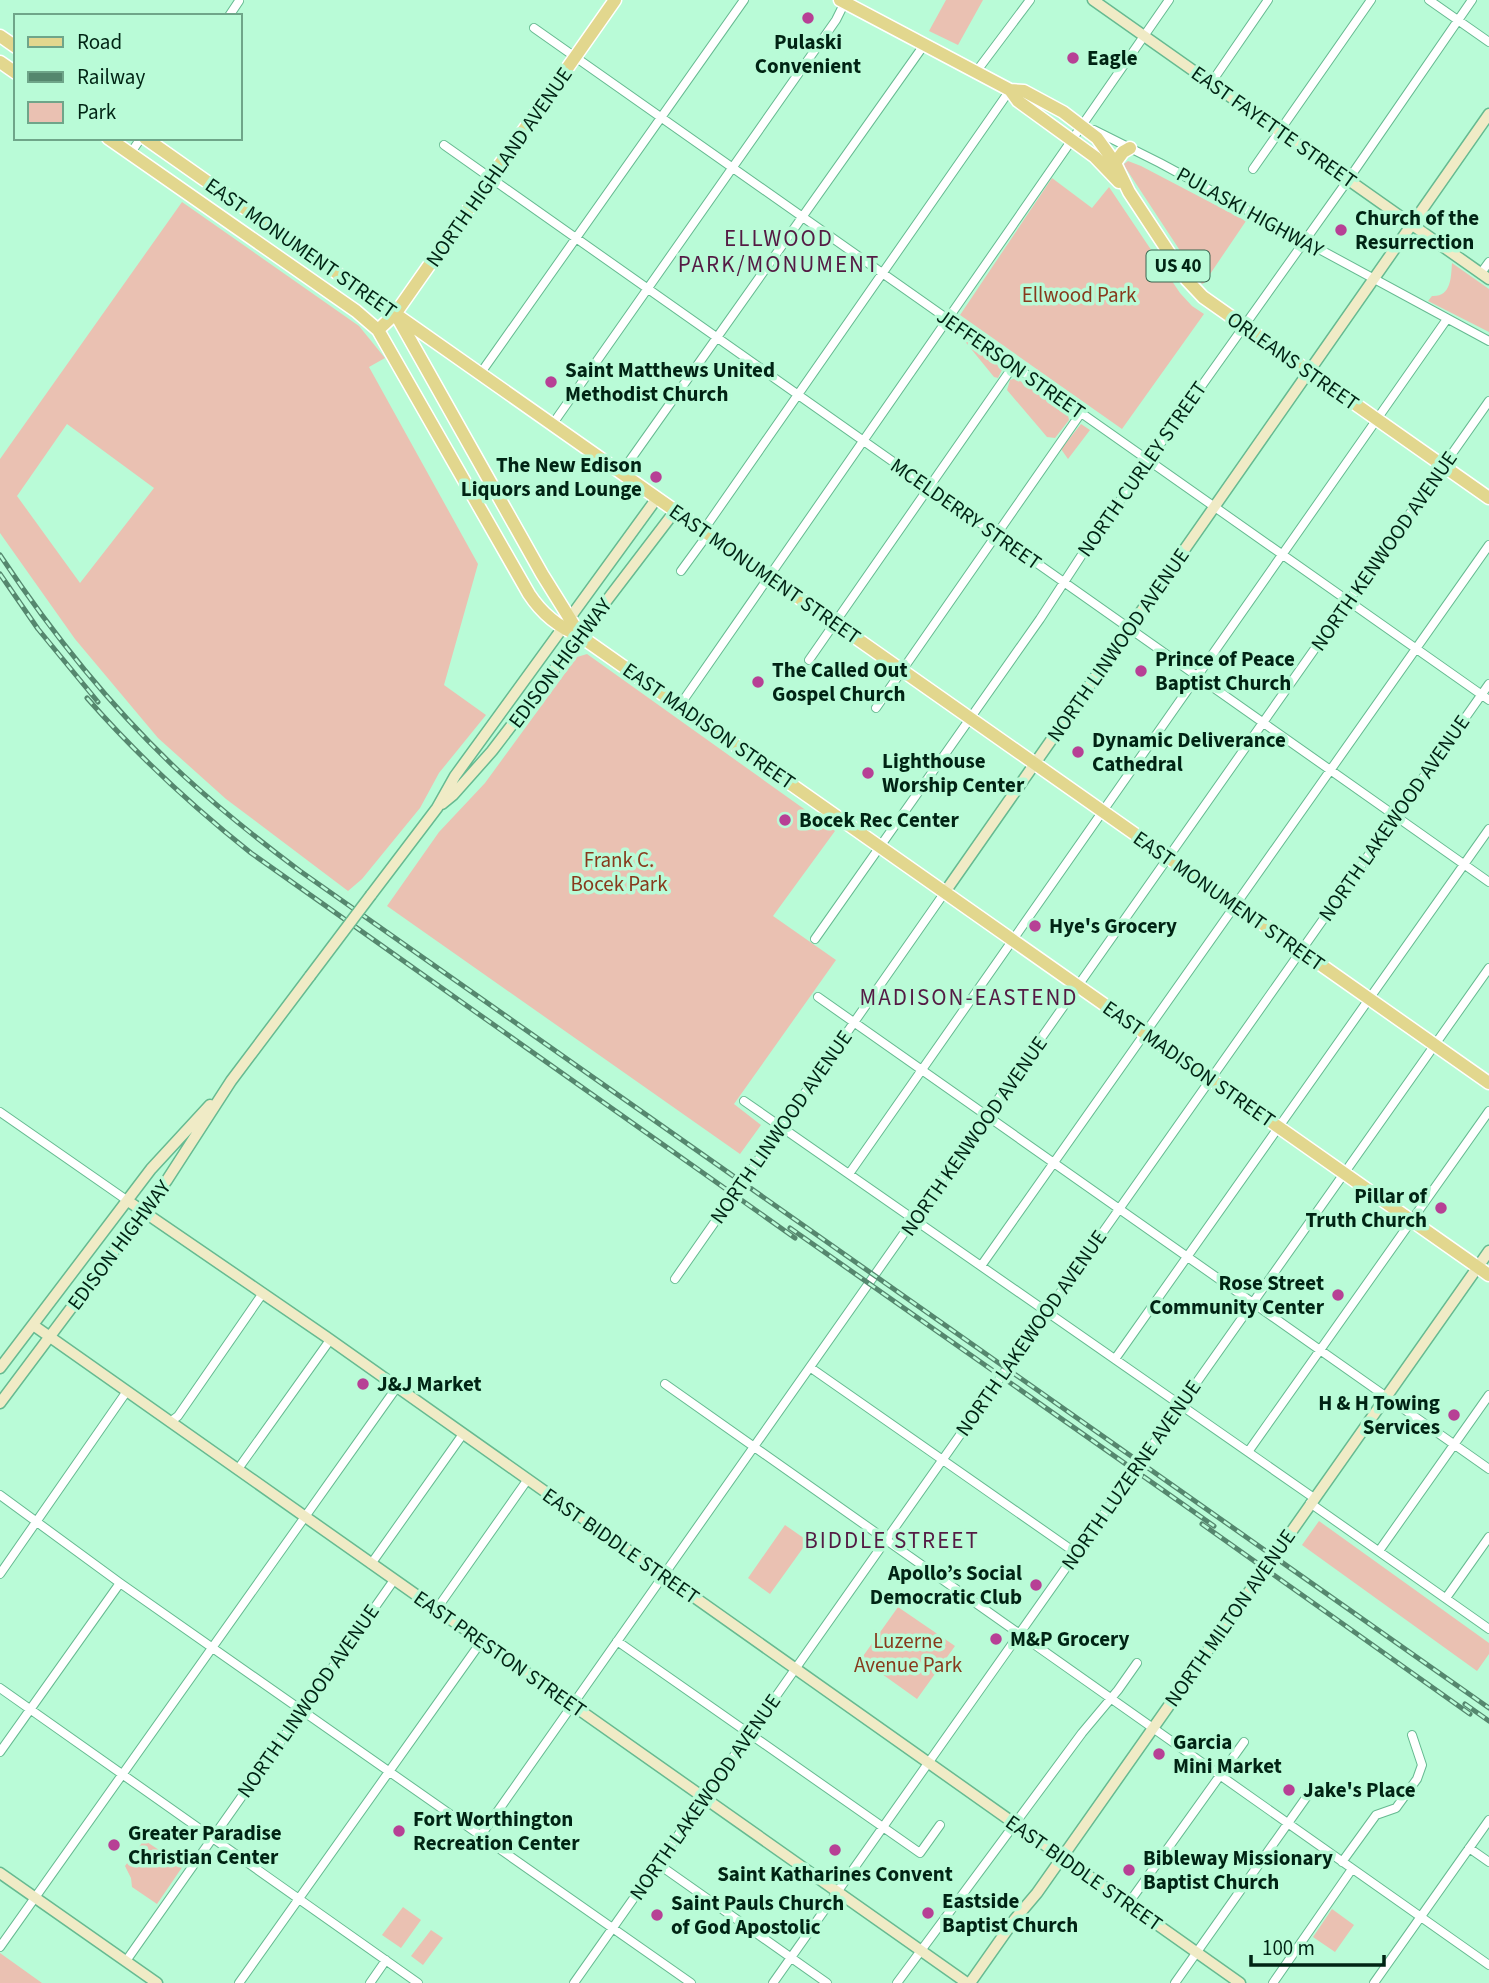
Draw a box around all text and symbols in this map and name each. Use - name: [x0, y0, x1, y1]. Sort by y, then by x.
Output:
- marker: Pulaski Convenient: [800, 10, 816, 26]
- legend: [14, 14, 242, 140]
- text: Road: [77, 27, 122, 57]
- place label: Pulaski Convenient: [755, 27, 861, 81]
- place label: Eagle: [1087, 43, 1138, 73]
- marker: Eagle: [1065, 50, 1081, 66]
- street label: EAST FAYETTE STREET: [1185, 59, 1363, 195]
- street label: NORTH HIGHLAND AVENUE: [419, 61, 579, 273]
- text: Railway: [77, 62, 145, 92]
- text: Park: [77, 97, 117, 127]
- street label: PULASKI HIGHWAY: [1171, 159, 1330, 265]
- street label: EAST MONUMENT STREET: [199, 170, 403, 326]
- place label: Church of the Resurrection: [1355, 203, 1479, 257]
- district label: ELLWOOD PARK/MONUMENT: [678, 222, 880, 281]
- marker: Church of the Resurrection: [1333, 222, 1349, 238]
- road number: US 40: [1146, 250, 1210, 282]
- park label: Ellwood Park: [1022, 280, 1137, 310]
- street label: JEFFERSON STREET: [931, 302, 1091, 426]
- street label: ORLEANS STREET: [1221, 304, 1365, 418]
- place label: Saint Matthews United Methodist Church: [565, 355, 775, 409]
- marker: Saint Matthews United Methodist Church: [543, 374, 559, 390]
- street label: NORTH CURLEY STREET: [1070, 375, 1214, 563]
- street label: NORTH KENWOOD AVENUE: [1304, 445, 1464, 657]
- place label: The New Edison Liquors and Lounge: [461, 450, 642, 504]
- street label: MCELDERRY STREET: [884, 451, 1048, 577]
- marker: The New Edison Liquors and Lounge: [648, 469, 664, 485]
- street label: EAST MONUMENT STREET: [663, 496, 867, 652]
- street label: NORTH LINWOOD AVENUE: [1040, 542, 1196, 748]
- street label: EDISON HIGHWAY: [501, 591, 620, 734]
- place label: Prince of Peace Baptist Church: [1155, 644, 1295, 698]
- street label: EAST MADISON STREET: [617, 655, 801, 797]
- place label: The Called Out Gospel Church: [772, 655, 908, 709]
- marker: Prince of Peace Baptist Church: [1133, 663, 1149, 679]
- marker: The Called Out Gospel Church: [750, 674, 766, 690]
- street label: NORTH LAKEWOOD AVENUE: [1311, 709, 1477, 927]
- place label: Dynamic Deliverance Cathedral: [1092, 725, 1286, 779]
- marker: Dynamic Deliverance Cathedral: [1070, 744, 1086, 760]
- place label: Lighthouse Worship Center: [882, 746, 1025, 800]
- marker: Lighthouse Worship Center: [860, 765, 876, 781]
- place label: Bocek Rec Center: [799, 805, 959, 835]
- marker: Bocek Rec Center: [777, 812, 793, 828]
- street label: EAST MONUMENT STREET: [1127, 823, 1331, 979]
- park label: Frank C. Bocek Park: [570, 845, 668, 899]
- place label: Hye's Grocery: [1049, 911, 1177, 941]
- marker: Hye's Grocery: [1027, 918, 1043, 934]
- district label: MADISON-EASTEND: [860, 981, 1078, 1014]
- street label: EAST MADISON STREET: [1097, 993, 1281, 1135]
- street label: NORTH LINWOOD AVENUE: [703, 1024, 859, 1230]
- street label: NORTH KENWOOD AVENUE: [894, 1030, 1054, 1242]
- street label: EDISON HIGHWAY: [60, 1173, 179, 1316]
- place label: Pillar of Truth Church: [1306, 1181, 1428, 1235]
- marker: Pillar of Truth Church: [1433, 1200, 1449, 1216]
- street label: NORTH LAKEWOOD AVENUE: [948, 1224, 1114, 1442]
- place label: Rose Street Community Center: [1149, 1268, 1325, 1322]
- marker: Rose Street Community Center: [1330, 1287, 1346, 1303]
- place label: J&J Market: [377, 1369, 482, 1399]
- street label: NORTH LUZERNE AVENUE: [1054, 1374, 1208, 1576]
- marker: J&J Market: [355, 1376, 371, 1392]
- place label: H & H Towing Services: [1318, 1388, 1440, 1442]
- marker: H & H Towing Services: [1446, 1407, 1462, 1423]
- street label: EAST BIDDLE STREET: [537, 1481, 705, 1611]
- street label: NORTH MILTON AVENUE: [1157, 1523, 1303, 1713]
- district label: BIDDLE STREET: [804, 1524, 980, 1557]
- place label: Apollo’s Social Democratic Club: [870, 1558, 1022, 1612]
- marker: Apollo’s Social Democratic Club: [1028, 1577, 1044, 1593]
- street label: EAST PRESTON STREET: [408, 1583, 592, 1725]
- street label: NORTH LINWOOD AVENUE: [230, 1598, 386, 1804]
- place label: M&P Grocery: [1010, 1624, 1130, 1654]
- park label: Luzerne Avenue Park: [854, 1626, 963, 1680]
- marker: M&P Grocery: [988, 1631, 1004, 1647]
- street label: NORTH LAKEWOOD AVENUE: [622, 1688, 788, 1906]
- place label: Garcia Mini Market: [1173, 1727, 1282, 1781]
- marker: Garcia Mini Market: [1151, 1746, 1167, 1762]
- place label: Jake's Place: [1303, 1775, 1416, 1805]
- marker: Jake's Place: [1281, 1782, 1297, 1798]
- place label: Fort Worthington Recreation Center: [413, 1804, 580, 1858]
- street label: EAST BIDDLE STREET: [1000, 1808, 1168, 1938]
- place label: Greater Paradise Christian Center: [128, 1818, 282, 1872]
- marker: Fort Worthington Recreation Center: [391, 1823, 407, 1839]
- marker: Greater Paradise Christian Center: [106, 1837, 122, 1853]
- marker: Saint Katharines Convent: [827, 1842, 843, 1858]
- place label: Bibleway Missionary Baptist Church: [1143, 1843, 1333, 1897]
- place label: Saint Katharines Convent: [717, 1859, 953, 1889]
- marker: Bibleway Missionary Baptist Church: [1121, 1862, 1137, 1878]
- place label: Eastside Baptist Church: [942, 1886, 1078, 1940]
- place label: Saint Pauls Church of God Apostolic: [671, 1888, 844, 1942]
- marker: Eastside Baptist Church: [920, 1905, 936, 1921]
- marker: Saint Pauls Church of God Apostolic: [649, 1907, 665, 1923]
- scale bar: [1251, 1924, 1384, 1968]
- text: 100 m: [1262, 1933, 1315, 1963]

